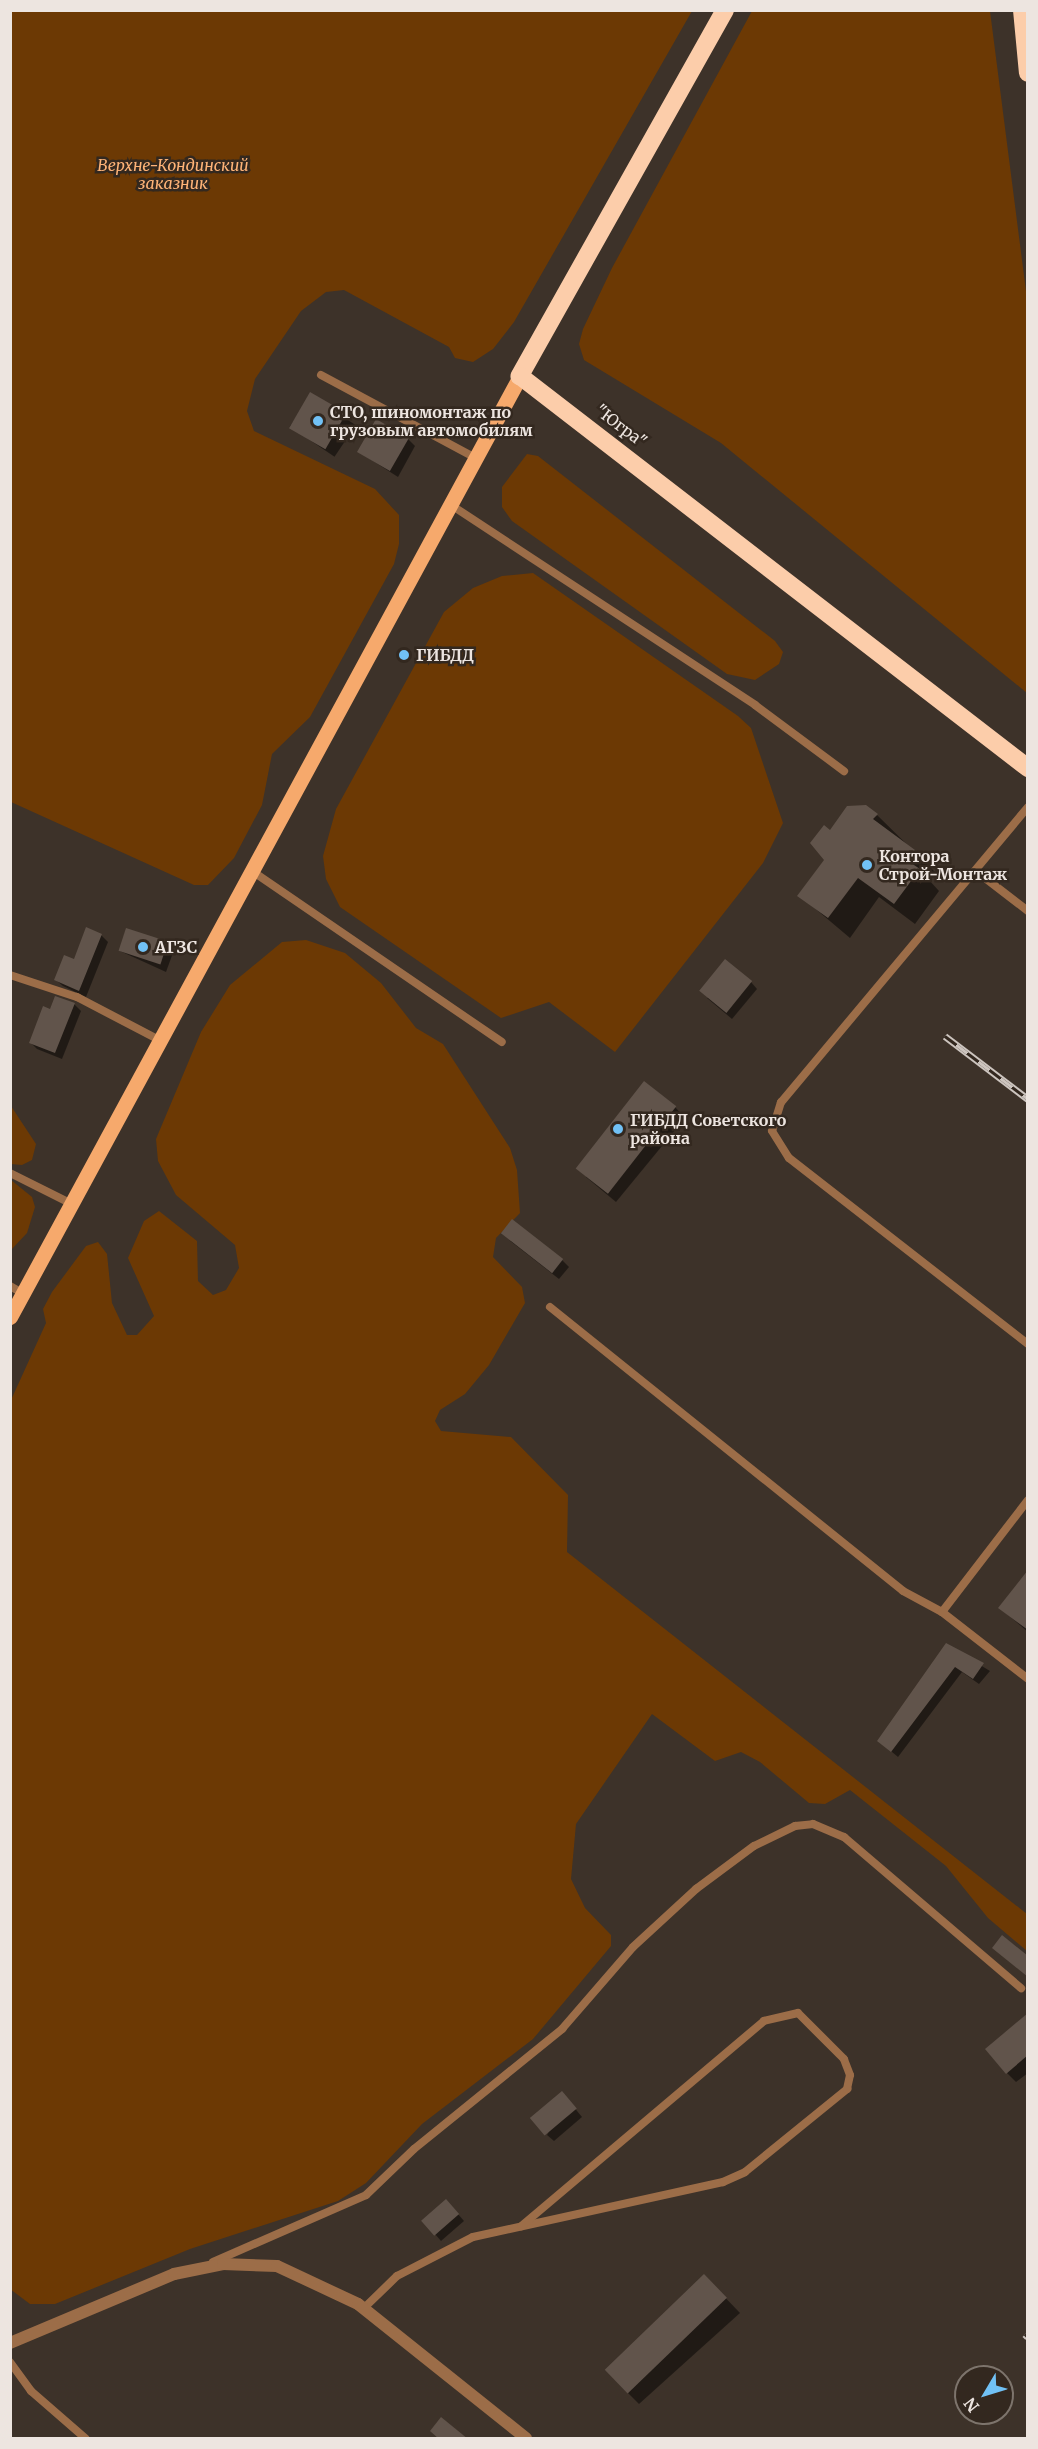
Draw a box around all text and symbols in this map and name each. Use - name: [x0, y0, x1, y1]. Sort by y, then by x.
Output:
- park label: Верхне-Кондинский заказник: [97, 155, 249, 193]
- street label: "Югра": [592, 401, 650, 451]
- place label: СТО, шиномонтаж по грузовым автомобилям: [330, 402, 533, 440]
- marker: СТО, шиномонтаж по грузовым автомобилям: [311, 414, 325, 428]
- place label: ГИБДД: [416, 645, 474, 665]
- marker: ГИБДД: [397, 648, 411, 662]
- place label: Контора Строй-Монтаж: [879, 846, 1007, 884]
- marker: Контора Строй-Монтаж: [860, 858, 874, 872]
- place label: АГЗС: [155, 937, 197, 957]
- marker: АГЗС: [136, 940, 150, 954]
- place label: ГИБДД Советского района: [630, 1110, 786, 1148]
- marker: ГИБДД Советского района: [611, 1122, 625, 1136]
- north arrow: [954, 2365, 1014, 2425]
- text: N: [960, 2394, 983, 2416]

